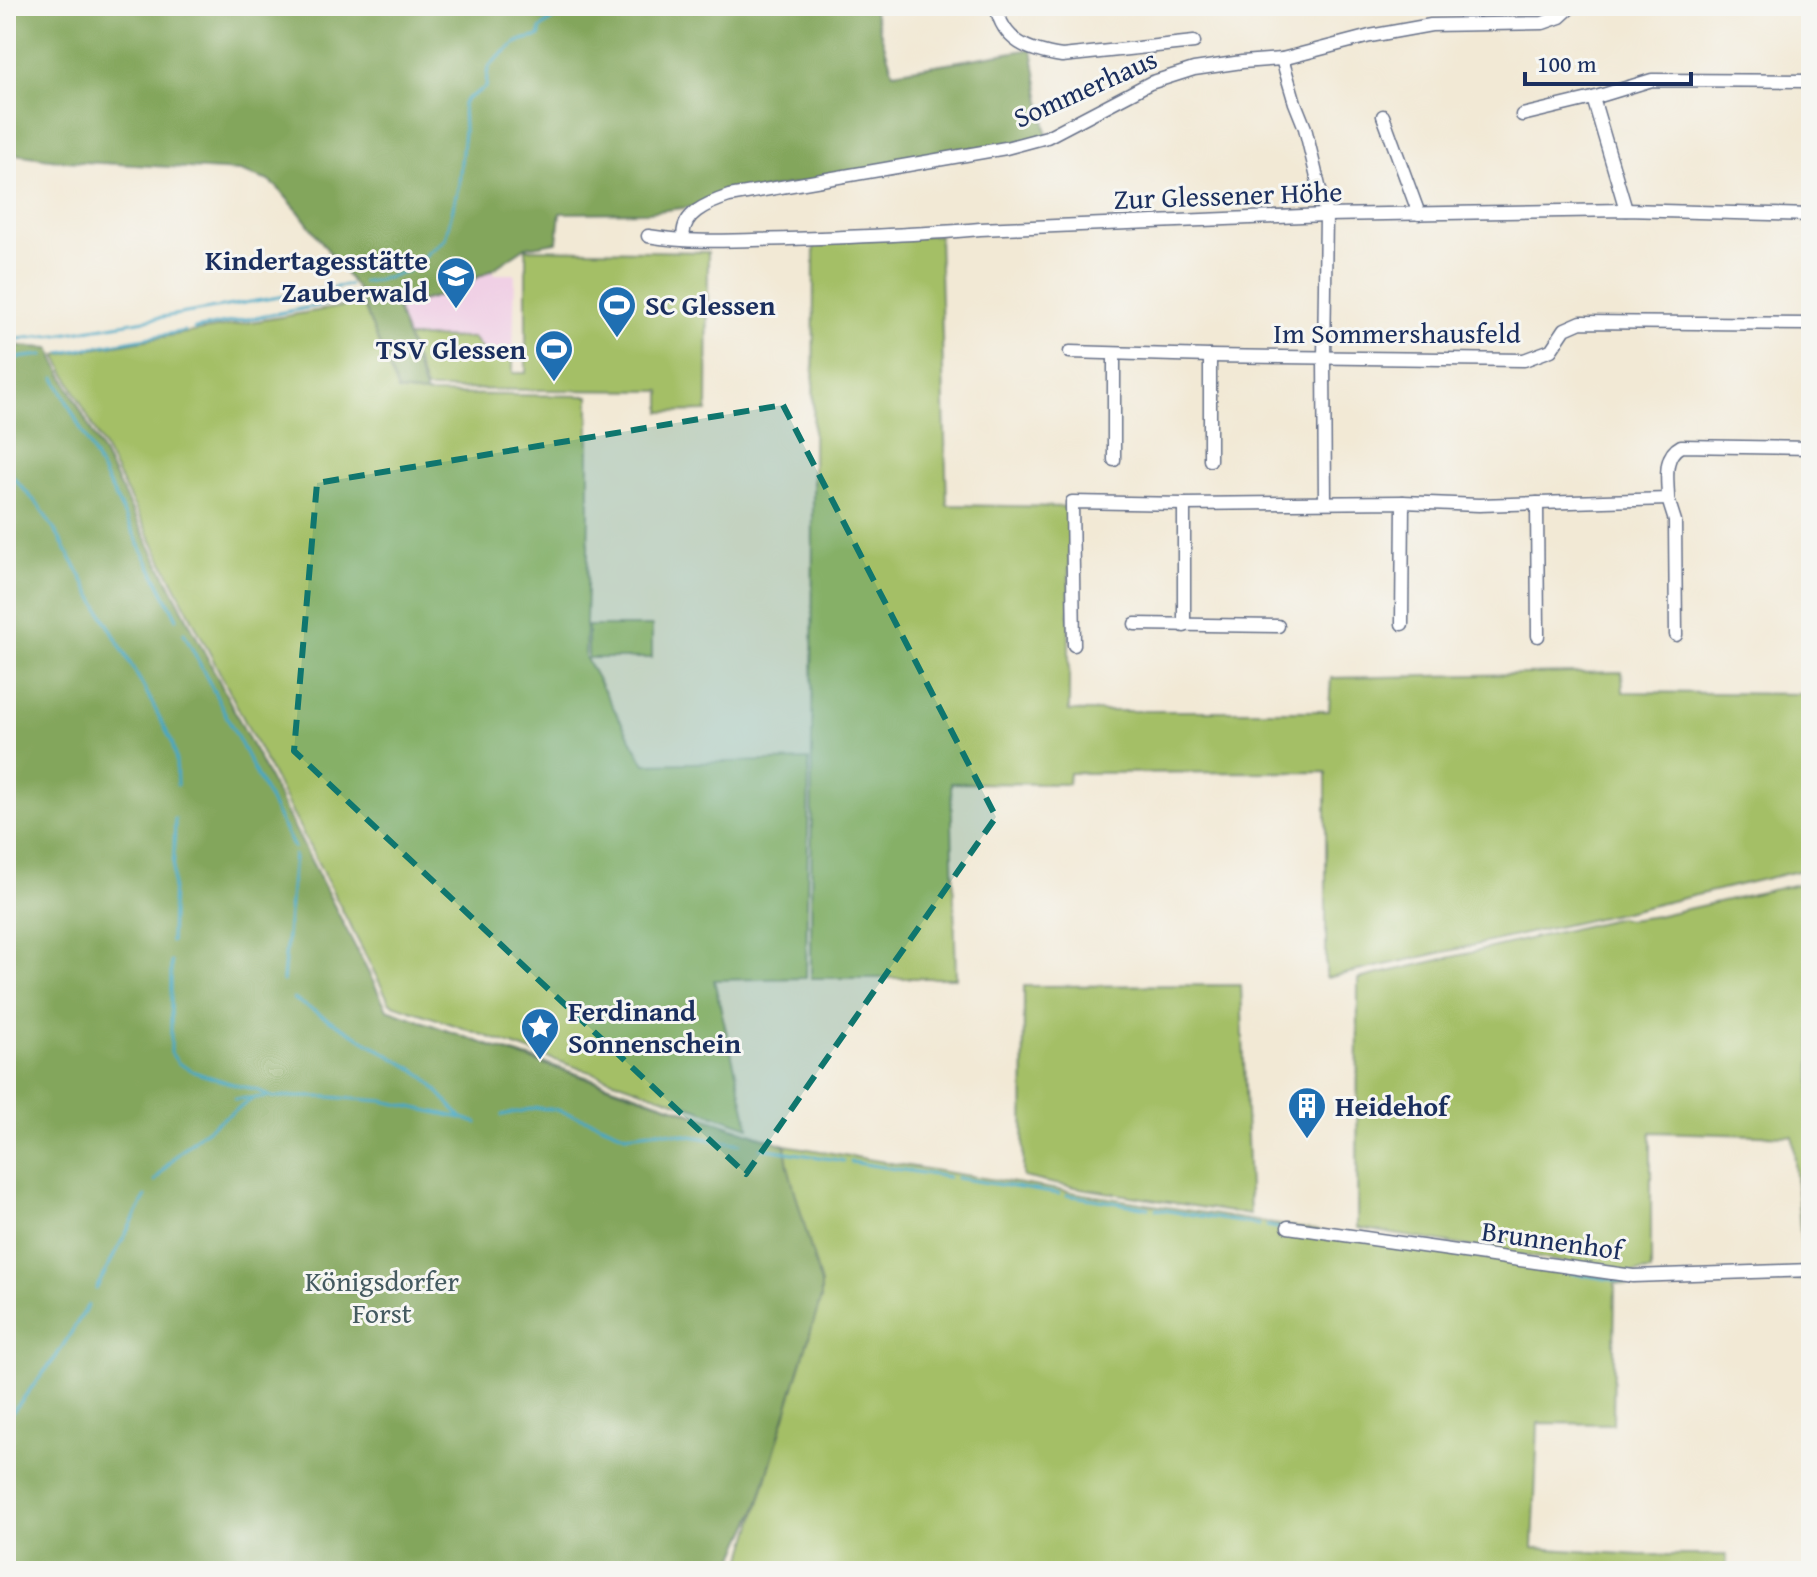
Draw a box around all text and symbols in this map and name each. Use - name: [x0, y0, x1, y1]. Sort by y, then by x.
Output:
- scale bar: [1525, 36, 1691, 86]
- street label: Sommerhaus: [1006, 38, 1163, 138]
- text: 100 m: [1537, 46, 1597, 81]
- street label: Zur Glessener Höhe: [1113, 170, 1343, 219]
- place label: Kindertagesstätte Zauberwald: [205, 239, 429, 312]
- school or university icon: Kindertagesstätte Zauberwald: [435, 255, 477, 310]
- sports icon: SC Glessen: [596, 284, 638, 339]
- place label: SC Glessen: [645, 284, 776, 325]
- street label: Im Sommershausfeld: [1273, 312, 1521, 353]
- place label: TSV Glessen: [376, 328, 526, 369]
- sports icon: TSV Glessen: [533, 328, 575, 383]
- place label: Ferdinand Sonnenschein: [568, 990, 741, 1063]
- place icon: Ferdinand Sonnenschein: [519, 1006, 561, 1061]
- building icon: Heidehof: [1286, 1085, 1328, 1140]
- place label: Heidehof: [1335, 1085, 1451, 1126]
- street label: Brunnenhof: [1479, 1209, 1628, 1270]
- park label: Königsdorfer Forst: [305, 1260, 459, 1333]

